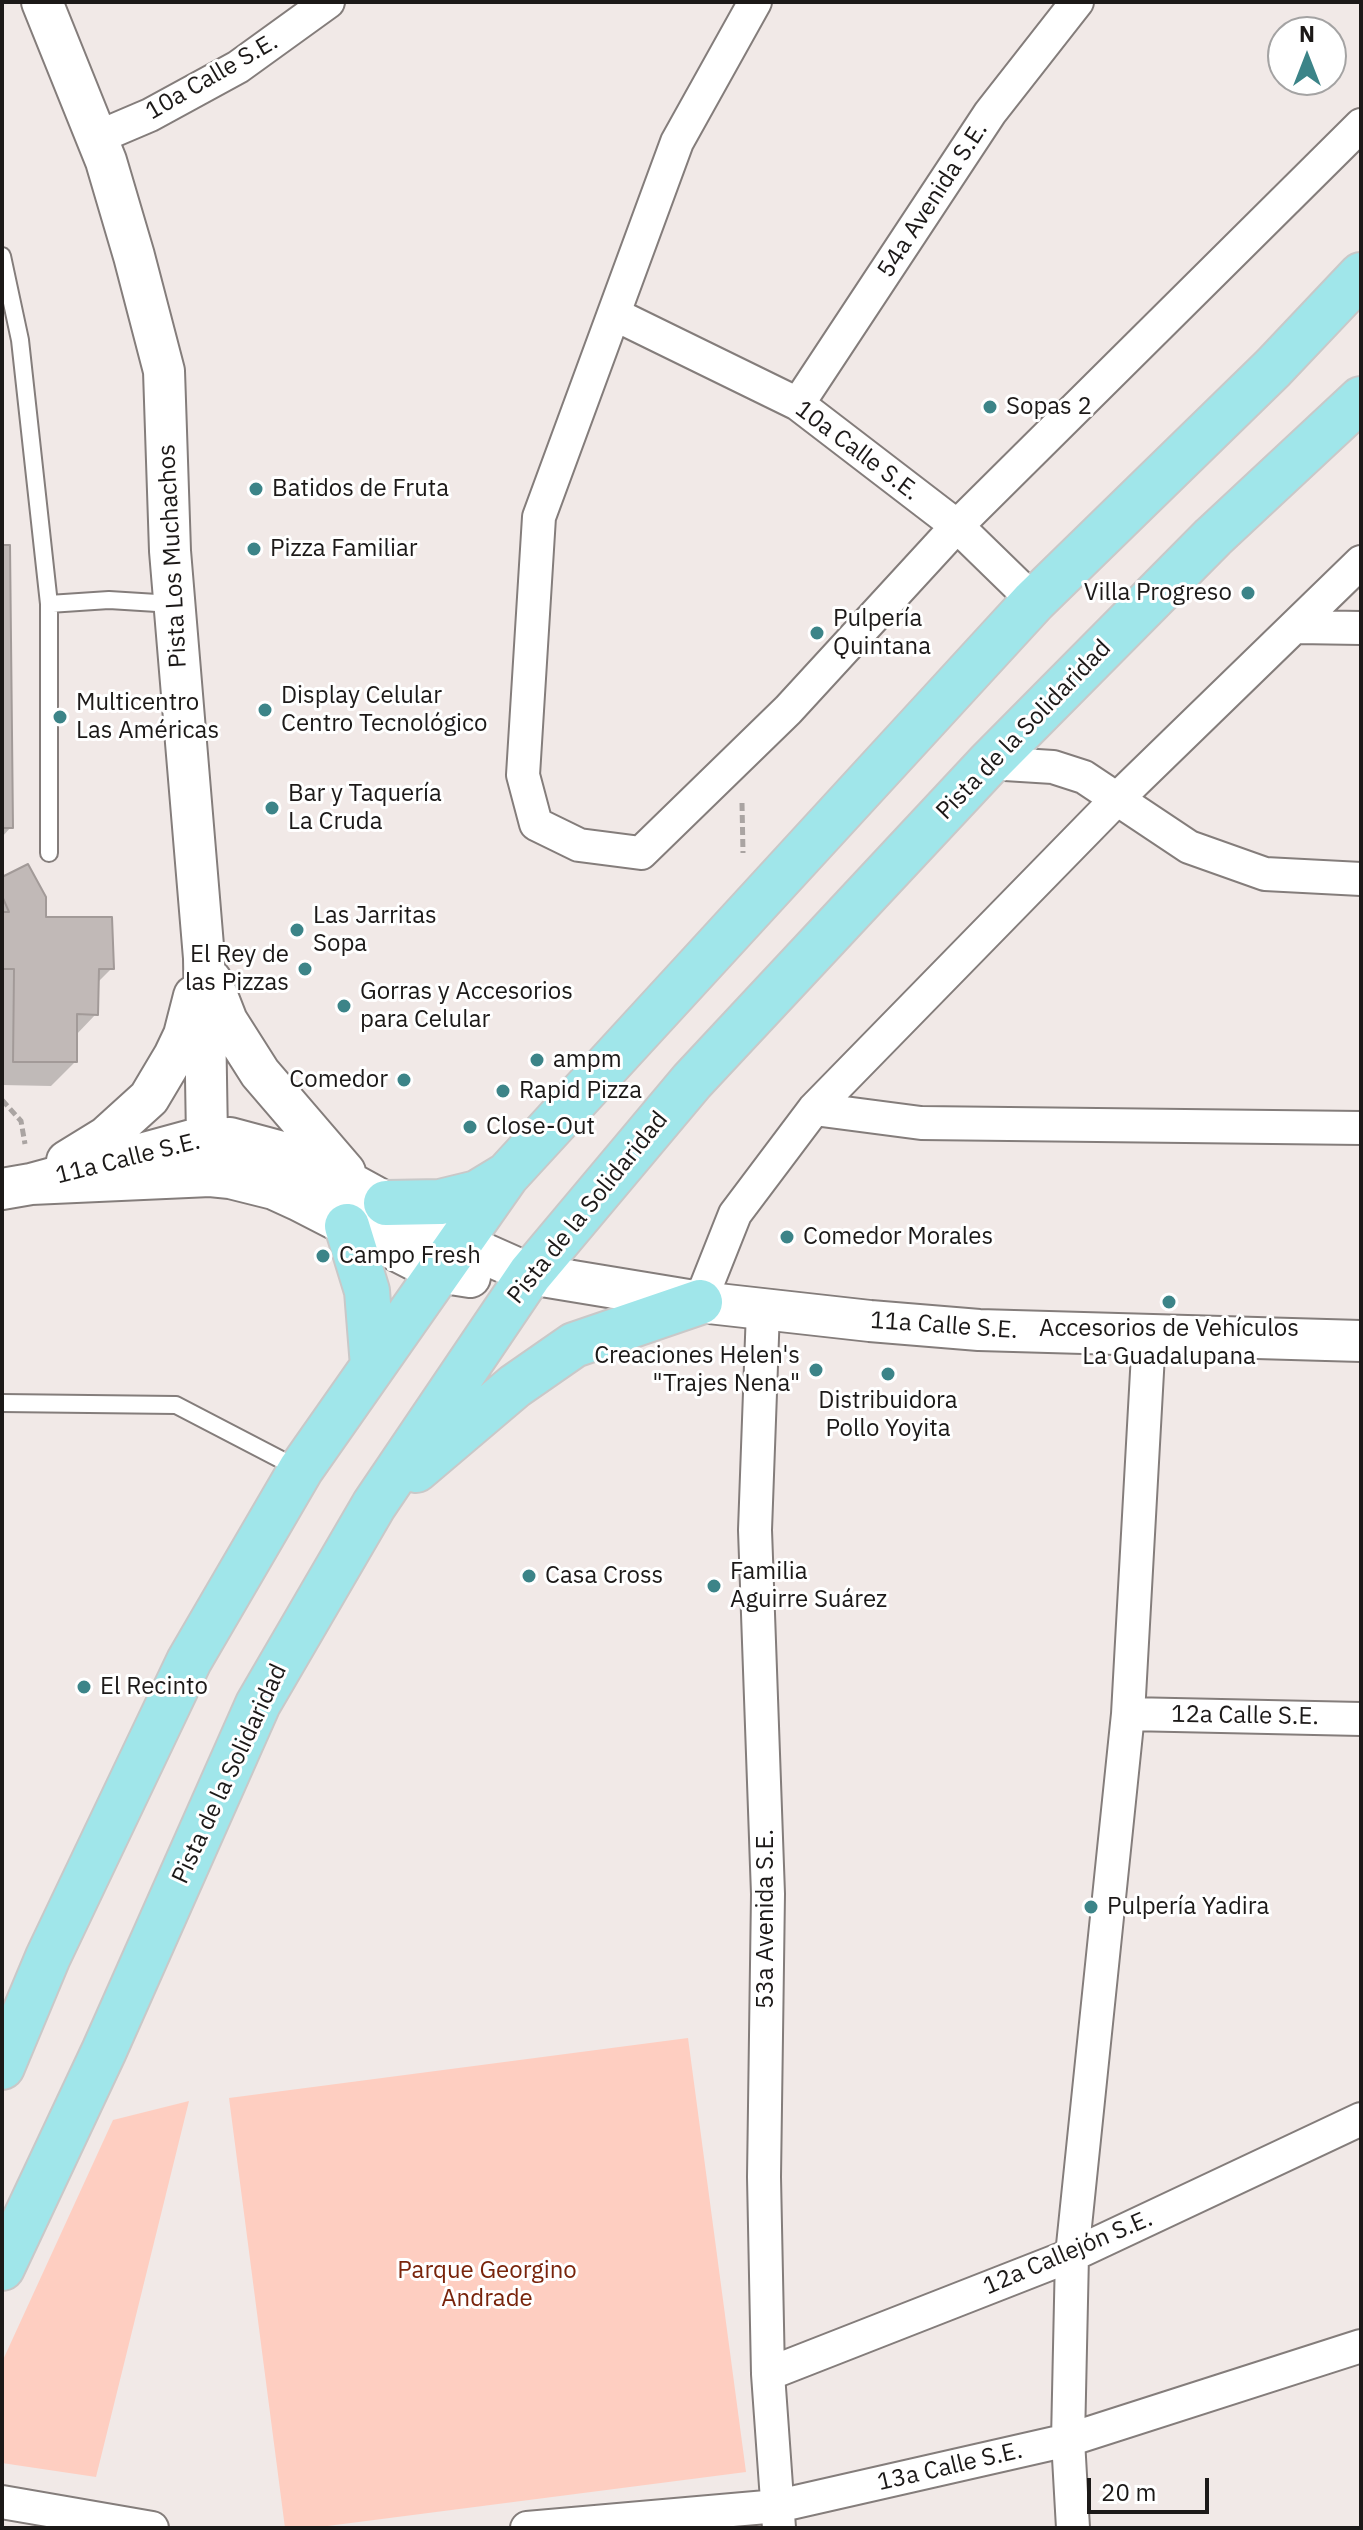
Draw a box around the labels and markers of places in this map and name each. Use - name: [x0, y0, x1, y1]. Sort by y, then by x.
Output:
- place label: Sopas 2: [1006, 393, 1092, 421]
- marker: Sopas 2: [981, 398, 999, 416]
- place label: Batidos de Fruta: [272, 475, 449, 503]
- marker: Batidos de Fruta: [247, 480, 265, 498]
- place label: Pizza Familiar: [270, 535, 418, 563]
- marker: Pizza Familiar: [245, 540, 263, 558]
- place label: Villa Progreso: [1084, 579, 1232, 607]
- marker: Villa Progreso: [1239, 584, 1257, 602]
- place label: Pulpería Quintana: [833, 605, 931, 661]
- marker: Pulpería Quintana: [808, 624, 826, 642]
- place label: Display Celular Centro Tecnológico: [281, 682, 487, 738]
- place label: Multicentro Las Américas: [76, 689, 219, 745]
- marker: Display Celular Centro Tecnológico: [256, 701, 274, 719]
- marker: Multicentro Las Américas: [51, 708, 69, 726]
- place label: Bar y Taquería La Cruda: [288, 780, 442, 836]
- marker: Bar y Taquería La Cruda: [263, 799, 281, 817]
- place label: Las Jarritas Sopa: [313, 902, 437, 958]
- marker: Las Jarritas Sopa: [288, 921, 306, 939]
- place label: El Rey de las Pizzas: [185, 941, 289, 997]
- marker: El Rey de las Pizzas: [296, 960, 314, 978]
- place label: Gorras y Accesorios para Celular: [360, 978, 573, 1034]
- marker: Gorras y Accesorios para Celular: [335, 997, 353, 1015]
- place label: ampm: [553, 1046, 622, 1074]
- marker: ampm: [528, 1051, 546, 1069]
- place label: Comedor: [289, 1066, 388, 1094]
- marker: Comedor: [395, 1071, 413, 1089]
- place label: Rapid Pizza: [519, 1077, 642, 1105]
- marker: Rapid Pizza: [494, 1082, 512, 1100]
- place label: Close-Out: [486, 1113, 595, 1141]
- marker: Close-Out: [461, 1118, 479, 1136]
- place label: Comedor Morales: [803, 1223, 993, 1251]
- marker: Comedor Morales: [778, 1228, 796, 1246]
- place label: Campo Fresh: [339, 1242, 481, 1270]
- marker: Campo Fresh: [314, 1247, 332, 1265]
- marker: Accesorios de Vehículos La Guadalupana: [1160, 1293, 1178, 1311]
- place label: Accesorios de Vehículos La Guadalupana: [1039, 1315, 1299, 1371]
- place label: Creaciones Helen's "Trajes Nena": [594, 1342, 800, 1398]
- marker: Creaciones Helen's "Trajes Nena": [807, 1361, 825, 1379]
- marker: Distribuidora Pollo Yoyita: [879, 1365, 897, 1383]
- place label: Distribuidora Pollo Yoyita: [818, 1387, 958, 1443]
- place label: Familia Aguirre Suárez: [730, 1558, 887, 1614]
- place label: Casa Cross: [545, 1562, 663, 1590]
- marker: Casa Cross: [520, 1567, 538, 1585]
- marker: Familia Aguirre Suárez: [705, 1577, 723, 1595]
- place label: El Recinto: [100, 1673, 208, 1701]
- marker: El Recinto: [75, 1678, 93, 1696]
- place label: Pulpería Yadira: [1107, 1893, 1269, 1921]
- marker: Pulpería Yadira: [1082, 1898, 1100, 1916]

